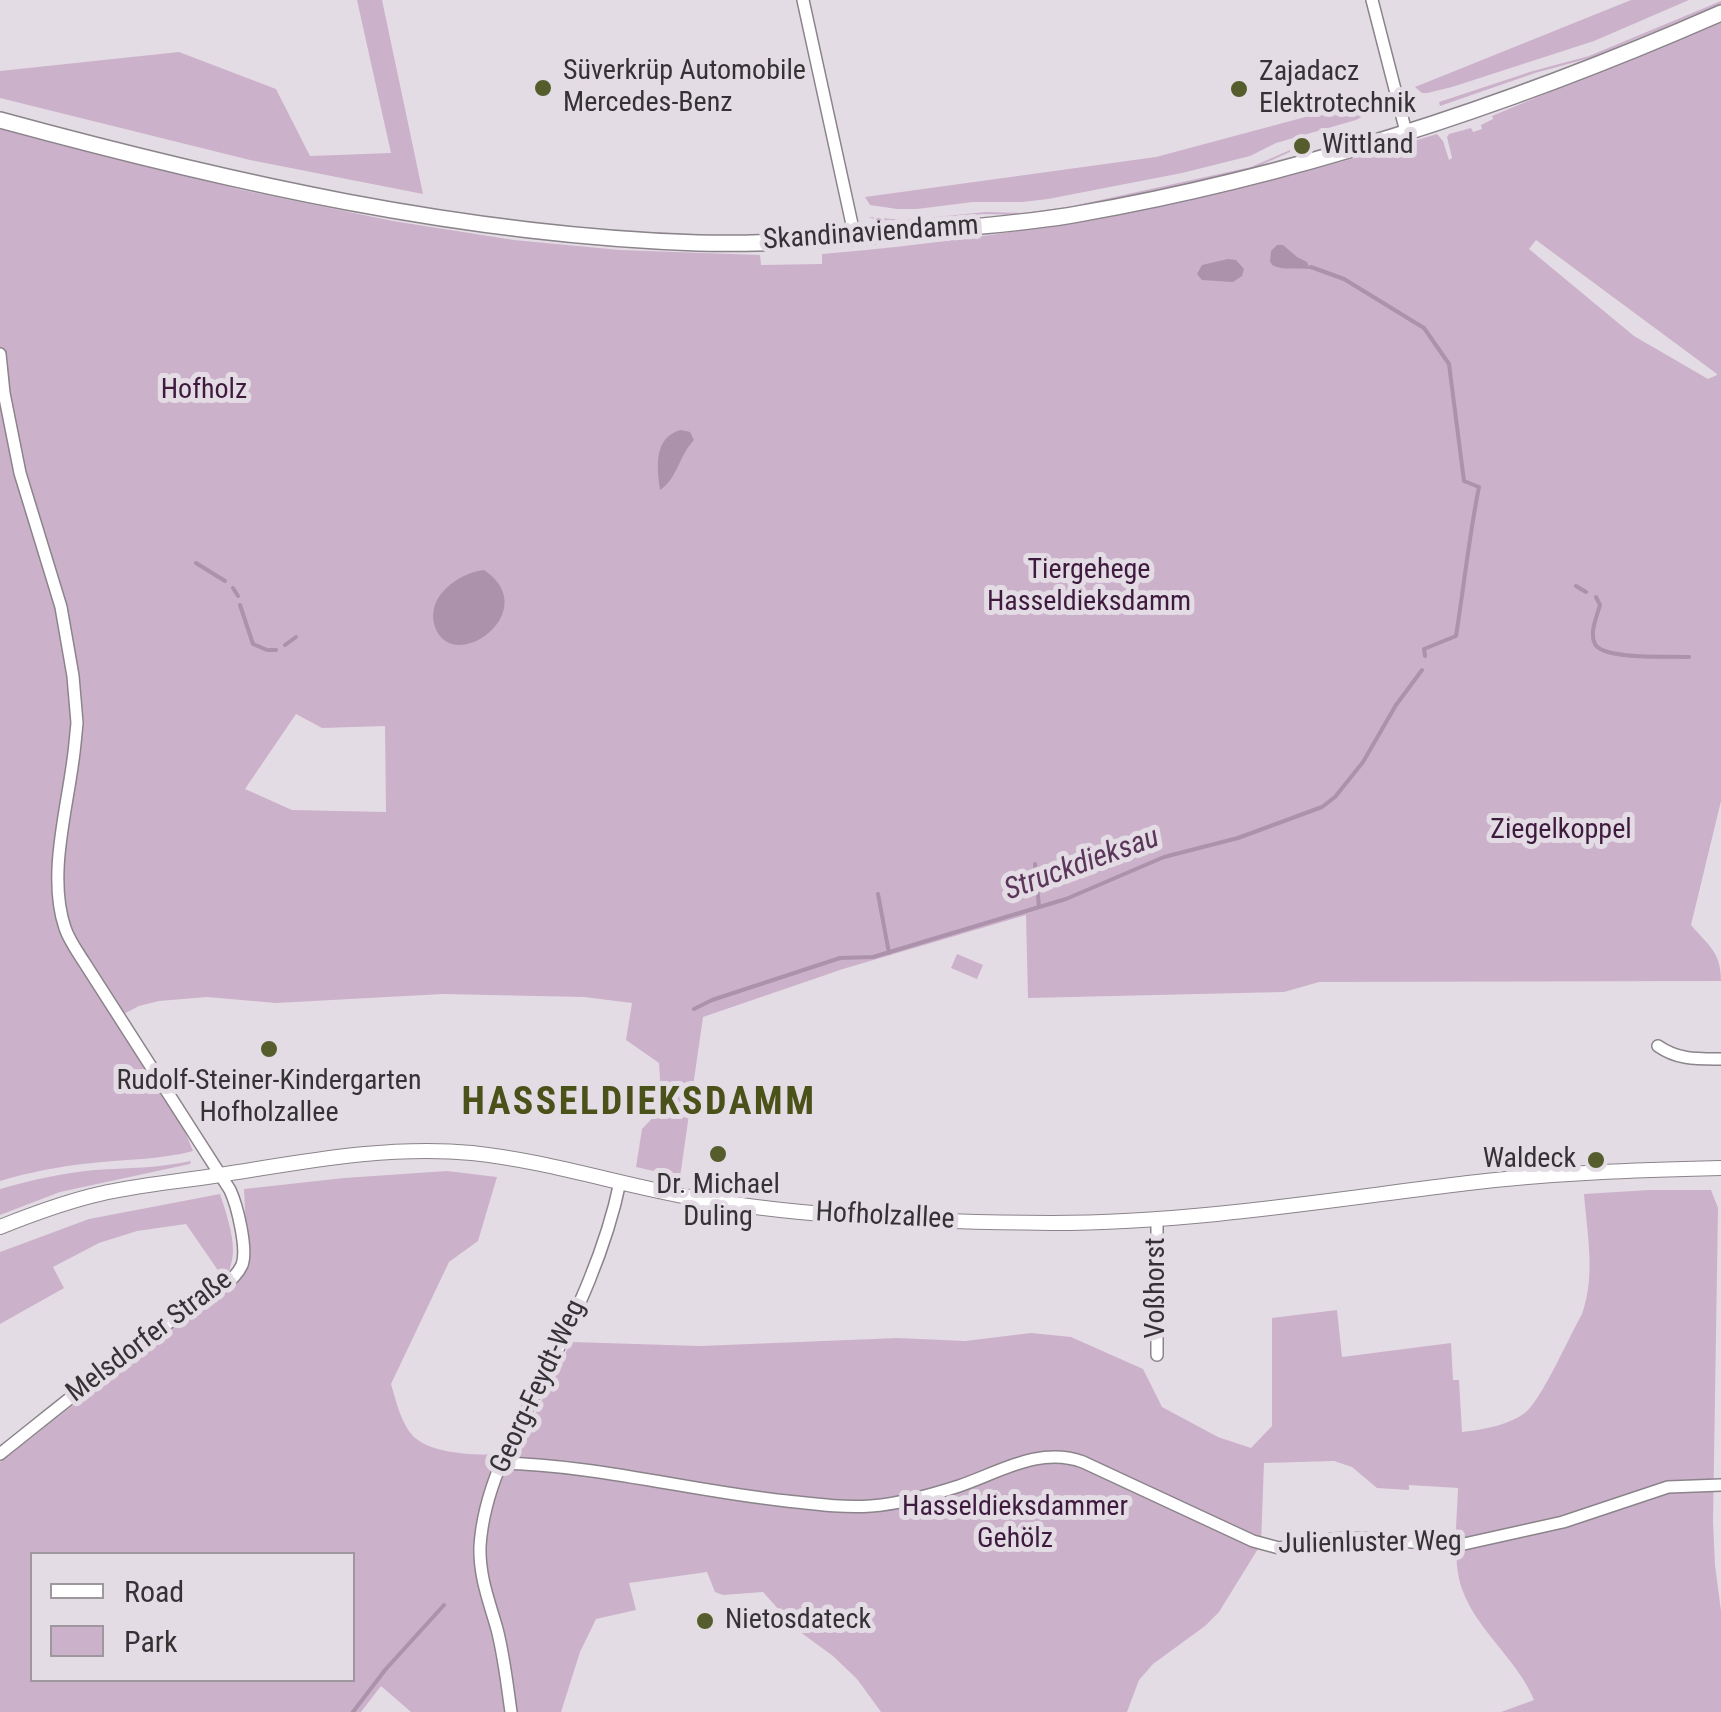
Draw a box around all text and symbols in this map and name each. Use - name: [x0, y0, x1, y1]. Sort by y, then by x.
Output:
- place label: Süverkrüp Automobile Mercedes-Benz: [563, 55, 806, 121]
- place label: Zajadacz Elektrotechnik: [1259, 56, 1416, 122]
- marker: Süverkrüp Automobile Mercedes-Benz: [532, 77, 554, 99]
- marker: Zajadacz Elektrotechnik: [1228, 78, 1250, 100]
- place label: Wittland: [1322, 129, 1414, 163]
- marker: Wittland: [1291, 135, 1313, 157]
- street label: Skandinaviendamm: [762, 210, 980, 258]
- park label: Hofholz: [161, 374, 247, 408]
- park label: Tiergehege Hasseldieksdamm: [987, 554, 1191, 620]
- park label: Ziegelkoppel: [1490, 814, 1632, 848]
- water label: Struckdieksau: [1000, 820, 1164, 910]
- marker: Rudolf-Steiner-Kindergarten Hofholzallee: [258, 1038, 280, 1060]
- place label: Rudolf-Steiner-Kindergarten Hofholzallee: [116, 1065, 422, 1131]
- district label: HASSELDIEKSDAMM: [462, 1081, 816, 1127]
- marker: Dr. Michael Duling: [707, 1143, 729, 1165]
- place label: Waldeck: [1483, 1143, 1576, 1177]
- marker: Waldeck: [1585, 1149, 1607, 1171]
- place label: Dr. Michael Duling: [656, 1169, 780, 1235]
- street label: Hofholzallee: [815, 1197, 955, 1237]
- street label: Voßhorst: [1140, 1238, 1174, 1338]
- street label: Melsdorfer Straße: [61, 1264, 239, 1410]
- street label: Georg-Feydt-Weg: [484, 1295, 594, 1479]
- park label: Hasseldieksdammer Gehölz: [902, 1491, 1128, 1557]
- street label: Julienluster Weg: [1278, 1526, 1462, 1562]
- legend: [30, 1552, 355, 1682]
- text: Road: [124, 1574, 184, 1609]
- place label: Nietosdateck: [725, 1604, 871, 1638]
- marker: Nietosdateck: [694, 1610, 716, 1632]
- text: Park: [124, 1624, 178, 1659]

